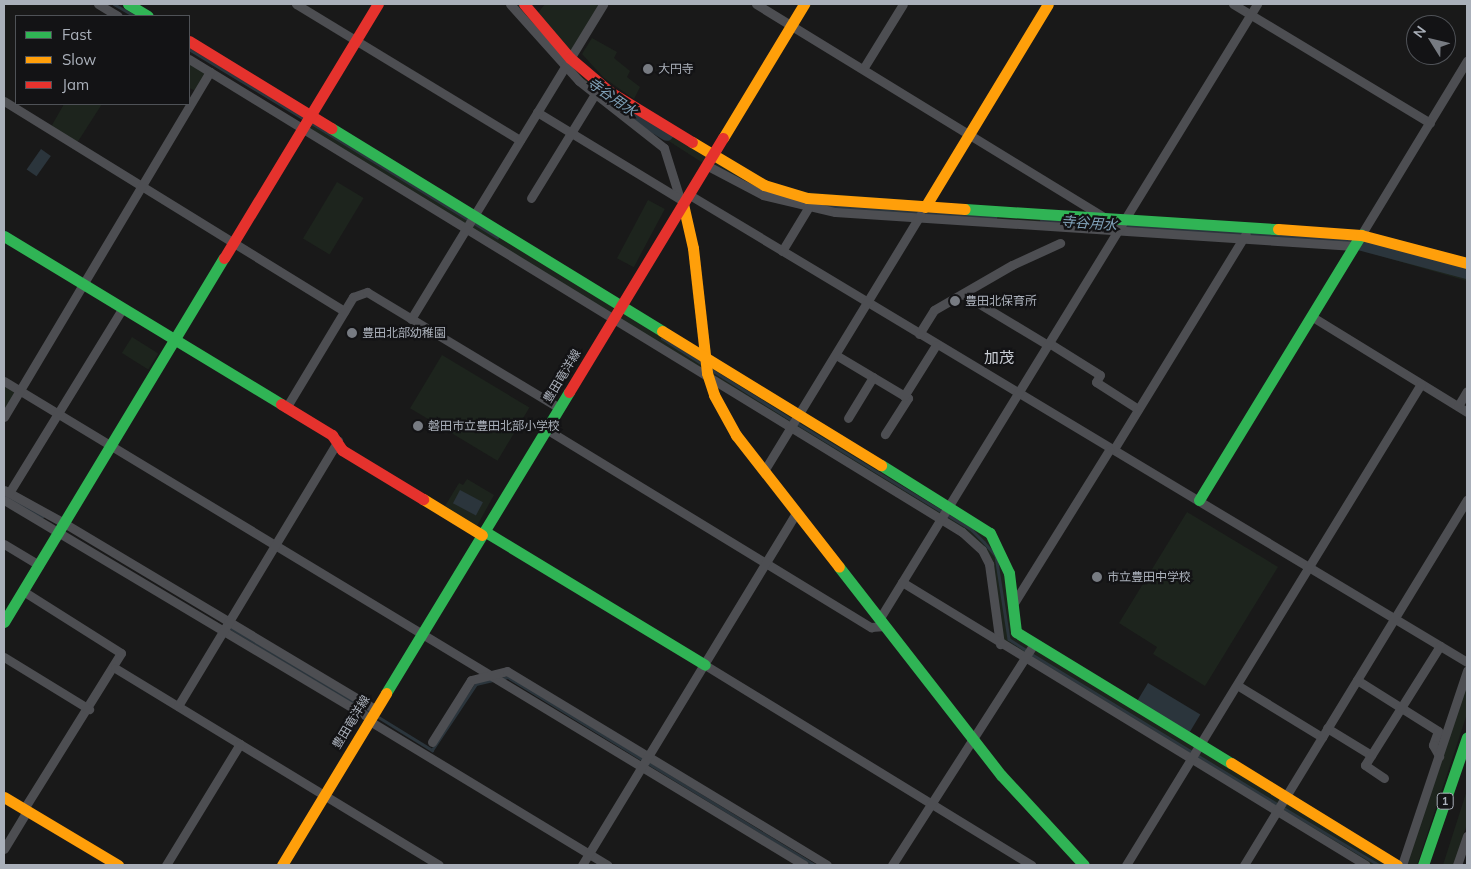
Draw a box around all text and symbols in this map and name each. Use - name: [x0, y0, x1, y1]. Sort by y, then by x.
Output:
- legend: [15, 15, 190, 105]
- north arrow: [1406, 15, 1456, 65]
- text: N: [1409, 22, 1430, 41]
- text: Fast: [62, 25, 92, 44]
- text: Slow: [62, 50, 96, 69]
- place label: 大円寺: [658, 62, 694, 76]
- marker: 大円寺: [642, 63, 654, 75]
- water label: 寺谷用水: [584, 74, 640, 120]
- text: Jam: [62, 75, 89, 94]
- water label: 寺谷用水: [1060, 213, 1118, 233]
- place label: 豊田北保育所: [965, 294, 1037, 308]
- marker: 豊田北保育所: [949, 295, 961, 307]
- place label: 豊田北部幼稚園: [362, 326, 446, 340]
- marker: 豊田北部幼稚園: [346, 327, 358, 339]
- street label: 豊田竜洋線: [540, 347, 584, 405]
- district label: 加茂: [984, 349, 1014, 367]
- place label: 磐田市立豊田北部小学校: [428, 419, 560, 433]
- marker: 磐田市立豊田北部小学校: [412, 420, 424, 432]
- place label: 市立豊田中学校: [1107, 570, 1191, 584]
- marker: 市立豊田中学校: [1091, 571, 1103, 583]
- street label: 豊田竜洋線: [329, 693, 373, 751]
- road number: 1: [1436, 792, 1454, 809]

